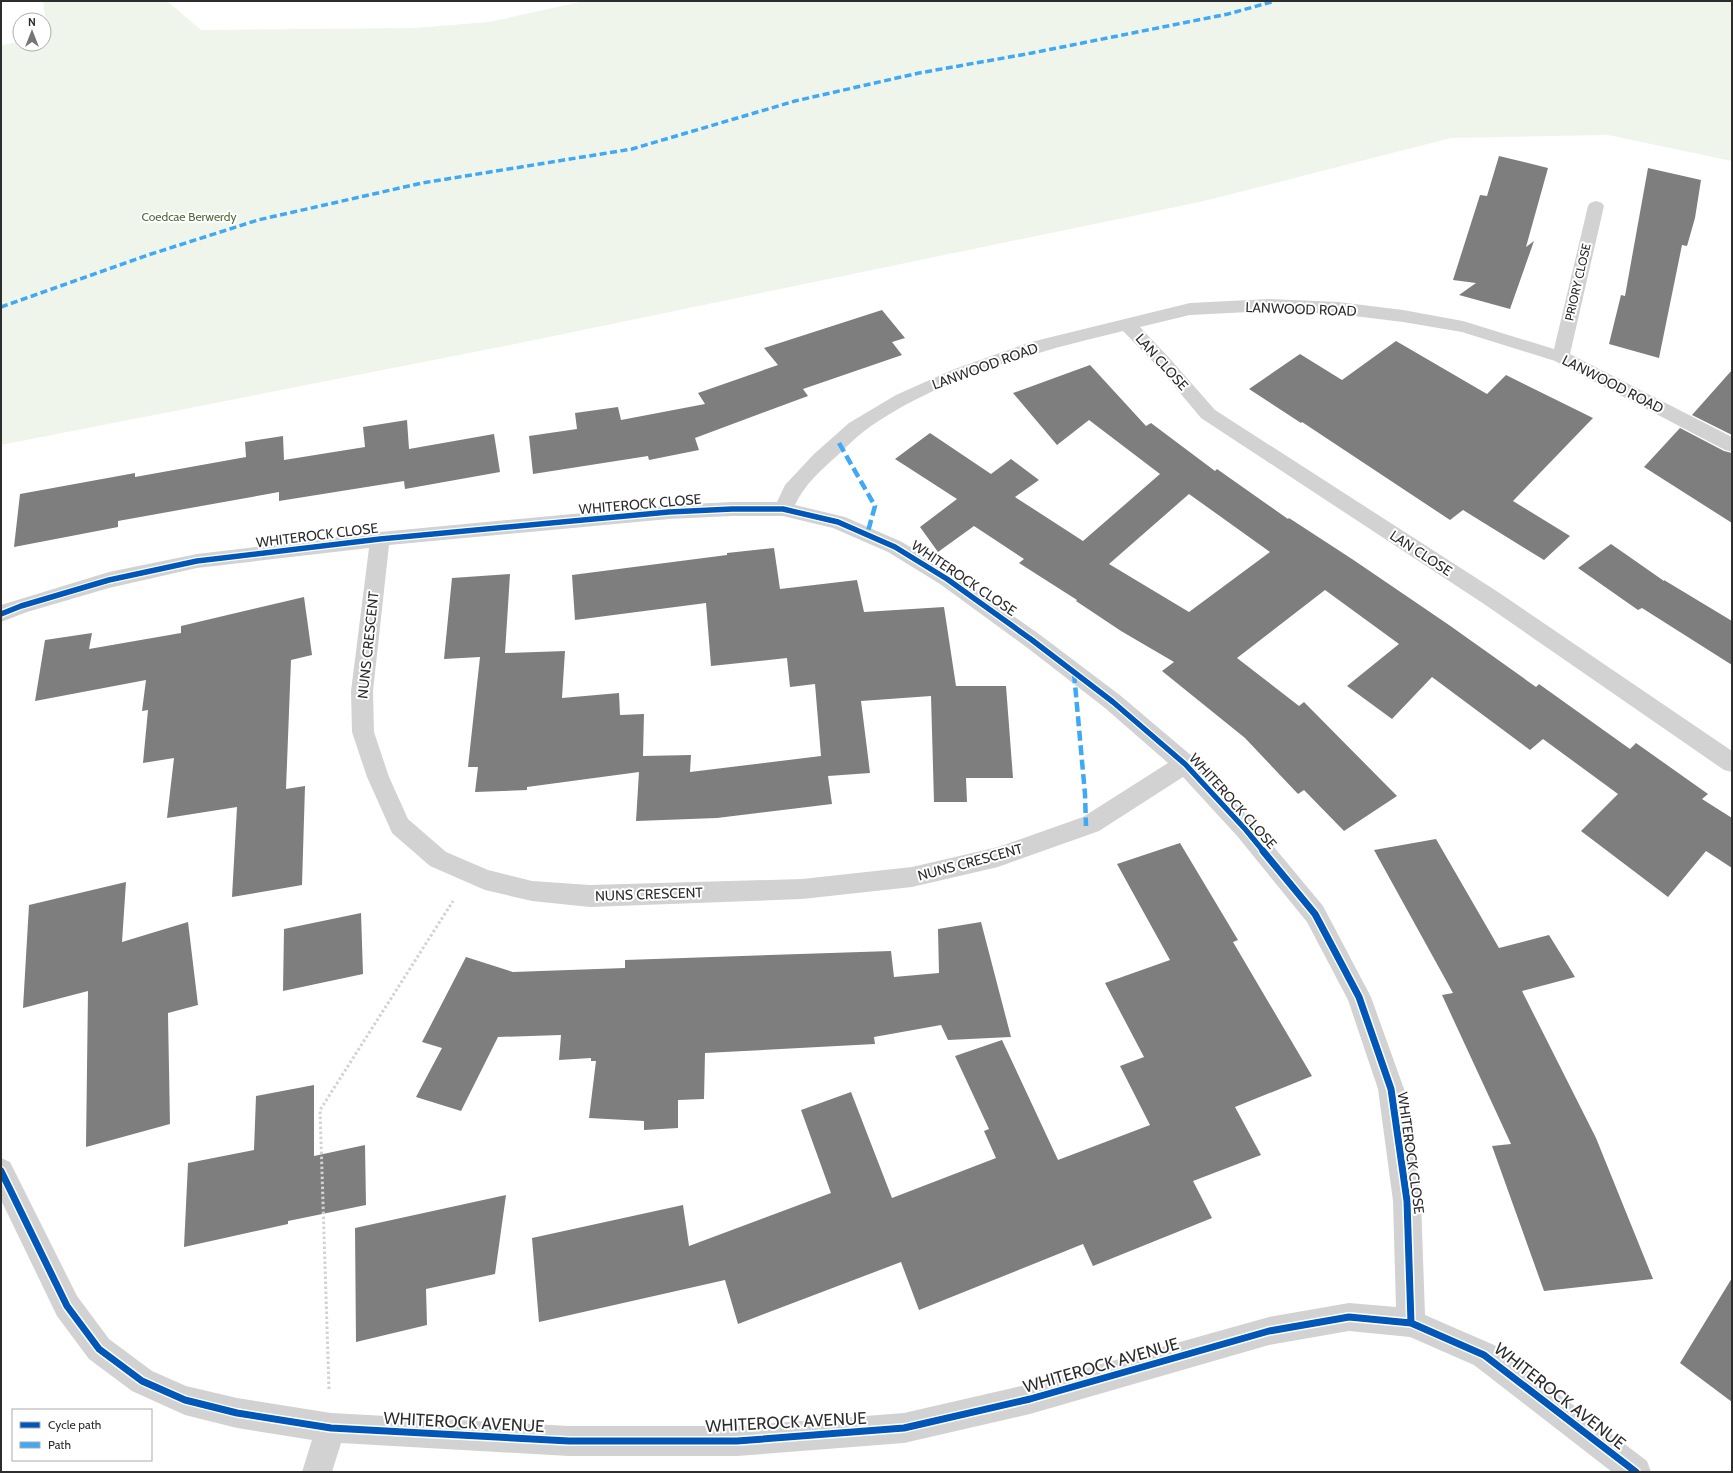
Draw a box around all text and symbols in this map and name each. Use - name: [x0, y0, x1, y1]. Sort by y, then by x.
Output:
- north arrow: [12, 12, 52, 52]
- text: N: [28, 15, 36, 29]
- park label: Coedcae Berwerdy: [142, 209, 236, 224]
- street label: PRIORY CLOSE: [1561, 241, 1594, 322]
- street label: LANWOOD ROAD: [1245, 298, 1357, 320]
- street label: LAN CLOSE: [1132, 330, 1192, 394]
- street label: LANWOOD ROAD: [930, 338, 1040, 394]
- street label: LANWOOD ROAD: [1559, 351, 1667, 417]
- street label: WHITEROCK CLOSE: [578, 490, 702, 518]
- street label: WHITEROCK CLOSE: [255, 519, 379, 551]
- street label: LAN CLOSE: [1386, 526, 1456, 580]
- street label: WHITEROCK CLOSE: [908, 536, 1020, 620]
- street label: NUNS CRESCENT: [353, 590, 383, 700]
- street label: WHITEROCK CLOSE: [1185, 749, 1281, 853]
- street label: NUNS CRESCENT: [916, 839, 1025, 885]
- street label: NUNS CRESCENT: [595, 883, 704, 905]
- street label: WHITEROCK CLOSE: [1394, 1091, 1428, 1215]
- street label: WHITEROCK AVENUE: [1021, 1333, 1181, 1397]
- street label: WHITEROCK AVENUE: [1490, 1338, 1630, 1454]
- street label: WHITEROCK AVENUE: [383, 1408, 545, 1436]
- street label: WHITEROCK AVENUE: [705, 1408, 867, 1436]
- legend: [12, 1409, 152, 1461]
- text: Cycle path: [48, 1417, 101, 1432]
- text: Path: [48, 1437, 71, 1452]

